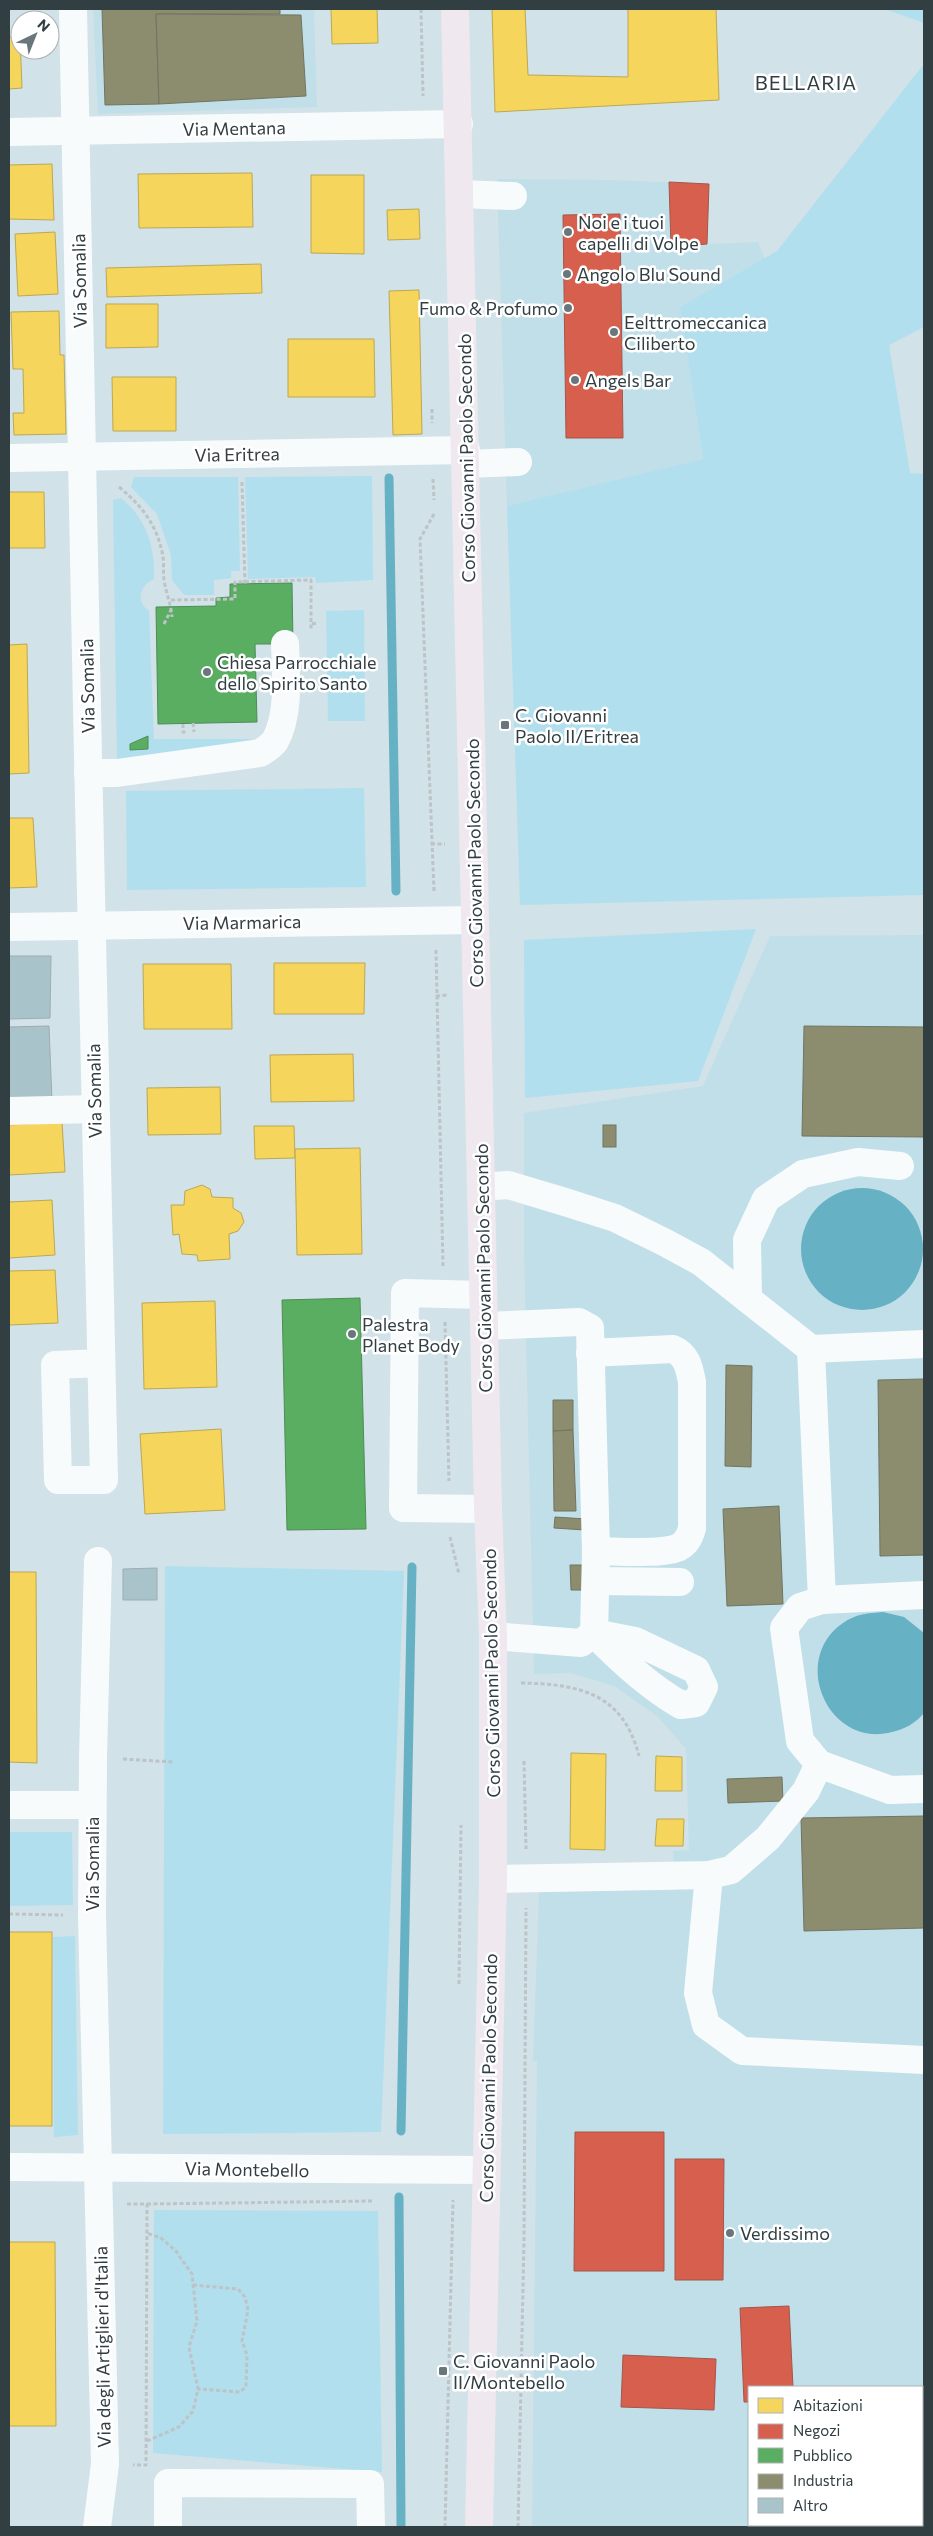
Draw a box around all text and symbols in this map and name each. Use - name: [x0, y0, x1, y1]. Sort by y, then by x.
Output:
- north arrow: [10, 10, 60, 60]
- text: N: [35, 15, 54, 35]
- district label: BELLARIA: [755, 70, 857, 94]
- street label: Via Mentana: [182, 116, 286, 140]
- place label: Noi e i tuoi capelli di Volpe: [578, 211, 699, 254]
- marker: Noi e i tuoi capelli di Volpe: [562, 226, 574, 238]
- street label: Via Somalia: [67, 233, 91, 329]
- place label: Angolo Blu Sound: [577, 263, 721, 285]
- marker: Angolo Blu Sound: [561, 268, 573, 280]
- place label: Fumo & Profumo: [419, 297, 558, 319]
- marker: Fumo & Profumo: [562, 302, 574, 314]
- place label: Eelttromeccanica Ciliberto: [624, 311, 767, 354]
- marker: Eelttromeccanica Ciliberto: [608, 326, 620, 338]
- street label: Corso Giovanni Paolo Secondo: [453, 333, 479, 583]
- place label: Angels Bar: [585, 369, 671, 391]
- marker: Angels Bar: [569, 374, 581, 386]
- street label: Via Eritrea: [194, 442, 280, 466]
- street label: Via Somalia: [75, 638, 99, 734]
- place label: Chiesa Parrocchiale dello Spirito Santo: [217, 651, 377, 694]
- marker: Chiesa Parrocchiale dello Spirito Santo: [201, 666, 213, 678]
- place label: C. Giovanni Paolo II/Eritrea: [515, 704, 639, 747]
- marker: C. Giovanni Paolo II/Eritrea: [499, 719, 511, 731]
- street label: Corso Giovanni Paolo Secondo: [461, 738, 487, 988]
- street label: Via Marmarica: [182, 910, 302, 934]
- street label: Via Somalia: [82, 1043, 106, 1139]
- street label: Corso Giovanni Paolo Secondo: [470, 1143, 496, 1393]
- place label: Palestra Planet Body: [362, 1313, 460, 1356]
- marker: Palestra Planet Body: [346, 1328, 358, 1340]
- street label: Corso Giovanni Paolo Secondo: [478, 1548, 504, 1798]
- street label: Via Somalia: [81, 1817, 103, 1911]
- street label: Corso Giovanni Paolo Secondo: [475, 1953, 501, 2203]
- street label: Via Montebello: [184, 2157, 310, 2181]
- place label: Verdissimo: [740, 2222, 830, 2244]
- marker: Verdissimo: [724, 2227, 736, 2239]
- street label: Via degli Artiglieri d'Italia: [89, 2246, 115, 2448]
- place label: C. Giovanni Paolo II/Montebello: [453, 2350, 595, 2393]
- marker: C. Giovanni Paolo II/Montebello: [437, 2365, 449, 2377]
- legend: [748, 2386, 923, 2526]
- text: Abitazioni: [793, 2396, 863, 2414]
- text: Negozi: [793, 2421, 840, 2439]
- text: Pubblico: [793, 2446, 853, 2464]
- text: Industria: [793, 2471, 853, 2489]
- text: Altro: [793, 2496, 828, 2514]

